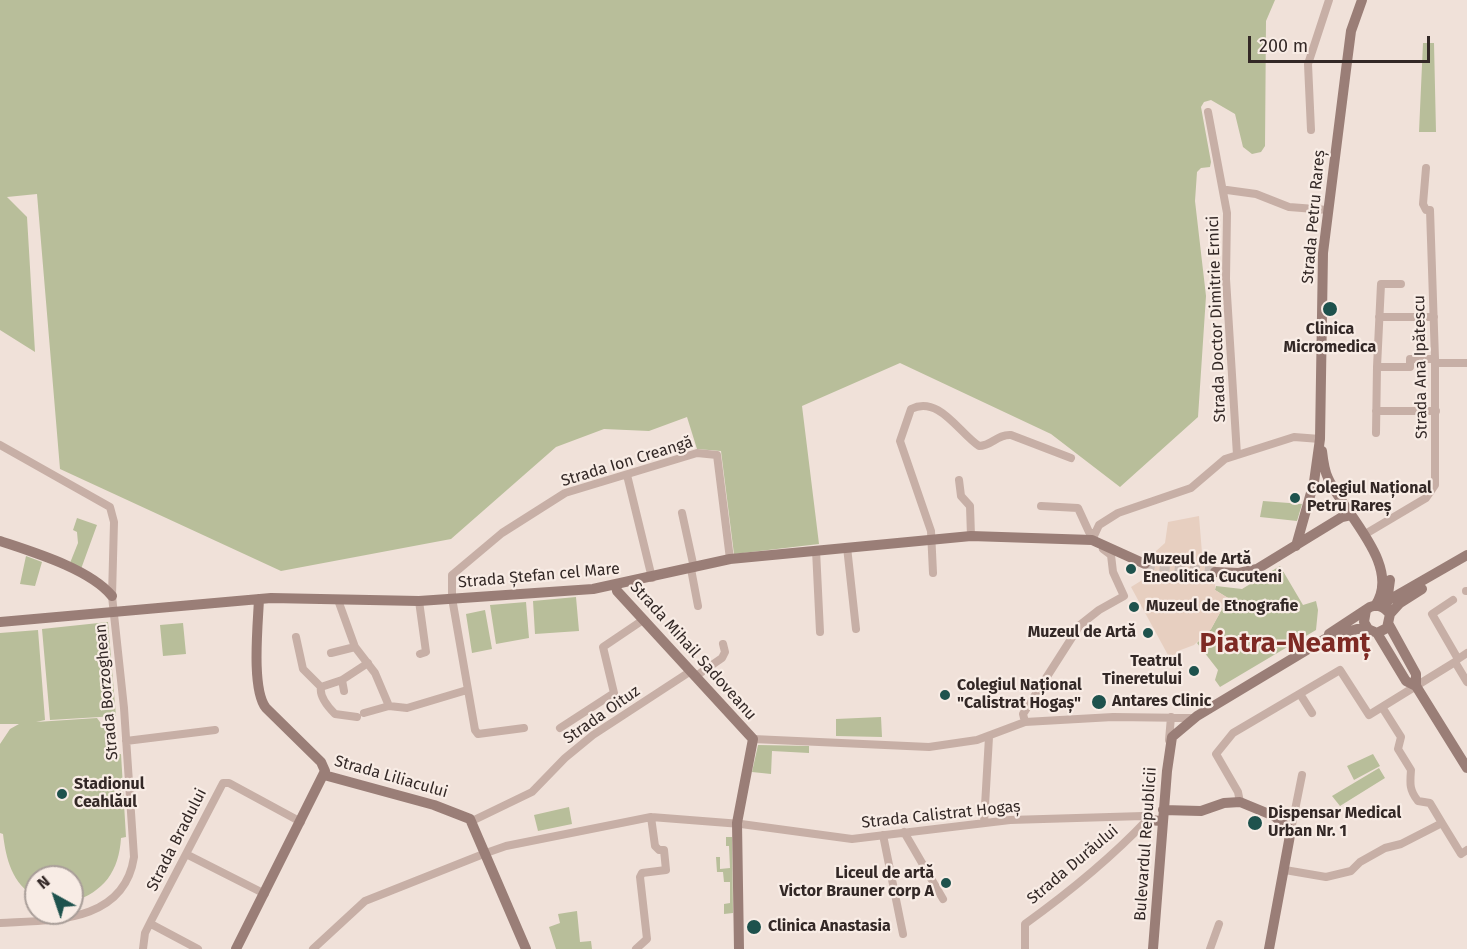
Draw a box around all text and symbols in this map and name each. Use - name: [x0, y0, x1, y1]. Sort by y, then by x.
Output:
- scale bar: [1251, 24, 1432, 62]
- text: 200 m: [1259, 35, 1308, 57]
- street label: Strada Petru Rareș: [1299, 149, 1329, 285]
- street label: Strada Doctor Dimitrie Ernici: [1204, 215, 1230, 423]
- street label: Strada Ana Ipătescu: [1410, 295, 1432, 439]
- marker: Clinica Micromedica: [1321, 300, 1339, 318]
- place label: Clinica Micromedica: [1284, 320, 1376, 358]
- street label: Strada Ion Creangă: [559, 433, 695, 491]
- place label: Colegiul Național Petru Rareș: [1307, 479, 1432, 517]
- marker: Colegiul Național Petru Rareș: [1288, 491, 1302, 505]
- place label: Muzeul de Artă Eneolitica Cucuteni: [1143, 550, 1282, 588]
- street label: Strada Ștefan cel Mare: [457, 559, 621, 593]
- marker: Muzeul de Artă Eneolitica Cucuteni: [1124, 562, 1138, 576]
- street label: Strada Mihail Sadoveanu: [626, 578, 760, 724]
- place label: Muzeul de Etnografie: [1146, 597, 1298, 617]
- marker: Muzeul de Etnografie: [1127, 600, 1141, 614]
- street label: Strada Borzoghean: [91, 623, 123, 761]
- place label: Muzeul de Artă: [1028, 623, 1136, 643]
- marker: Muzeul de Artă: [1141, 626, 1155, 640]
- district label: Piatra-Neamț: [1199, 627, 1371, 661]
- place label: Teatrul Tineretului: [1102, 652, 1182, 690]
- marker: Teatrul Tineretului: [1187, 664, 1201, 678]
- place label: Colegiul Național "Calistrat Hogaș": [957, 676, 1082, 714]
- street label: Strada Oituz: [560, 682, 644, 748]
- marker: Colegiul Național "Calistrat Hogaș": [938, 688, 952, 702]
- place label: Antares Clinic: [1112, 692, 1211, 712]
- marker: Antares Clinic: [1090, 693, 1108, 711]
- street label: Strada Liliacului: [332, 752, 450, 802]
- street label: Bulevardul Republicii: [1131, 766, 1161, 922]
- place label: Stadionul Ceahlăul: [74, 775, 144, 813]
- street label: Strada Bradului: [143, 785, 211, 895]
- marker: Stadionul Ceahlăul: [55, 787, 69, 801]
- street label: Strada Calistrat Hogaș: [861, 797, 1021, 833]
- place label: Dispensar Medical Urban Nr. 1: [1268, 804, 1401, 842]
- marker: Dispensar Medical Urban Nr. 1: [1246, 814, 1264, 832]
- street label: Strada Durăului: [1024, 821, 1122, 909]
- place label: Liceul de artă Victor Brauner corp A: [779, 864, 934, 902]
- north arrow: [24, 865, 84, 925]
- text: N: [33, 872, 54, 893]
- marker: Liceul de artă Victor Brauner corp A: [939, 876, 953, 890]
- place label: Clinica Anastasia: [768, 917, 891, 937]
- marker: Clinica Anastasia: [745, 918, 763, 936]

